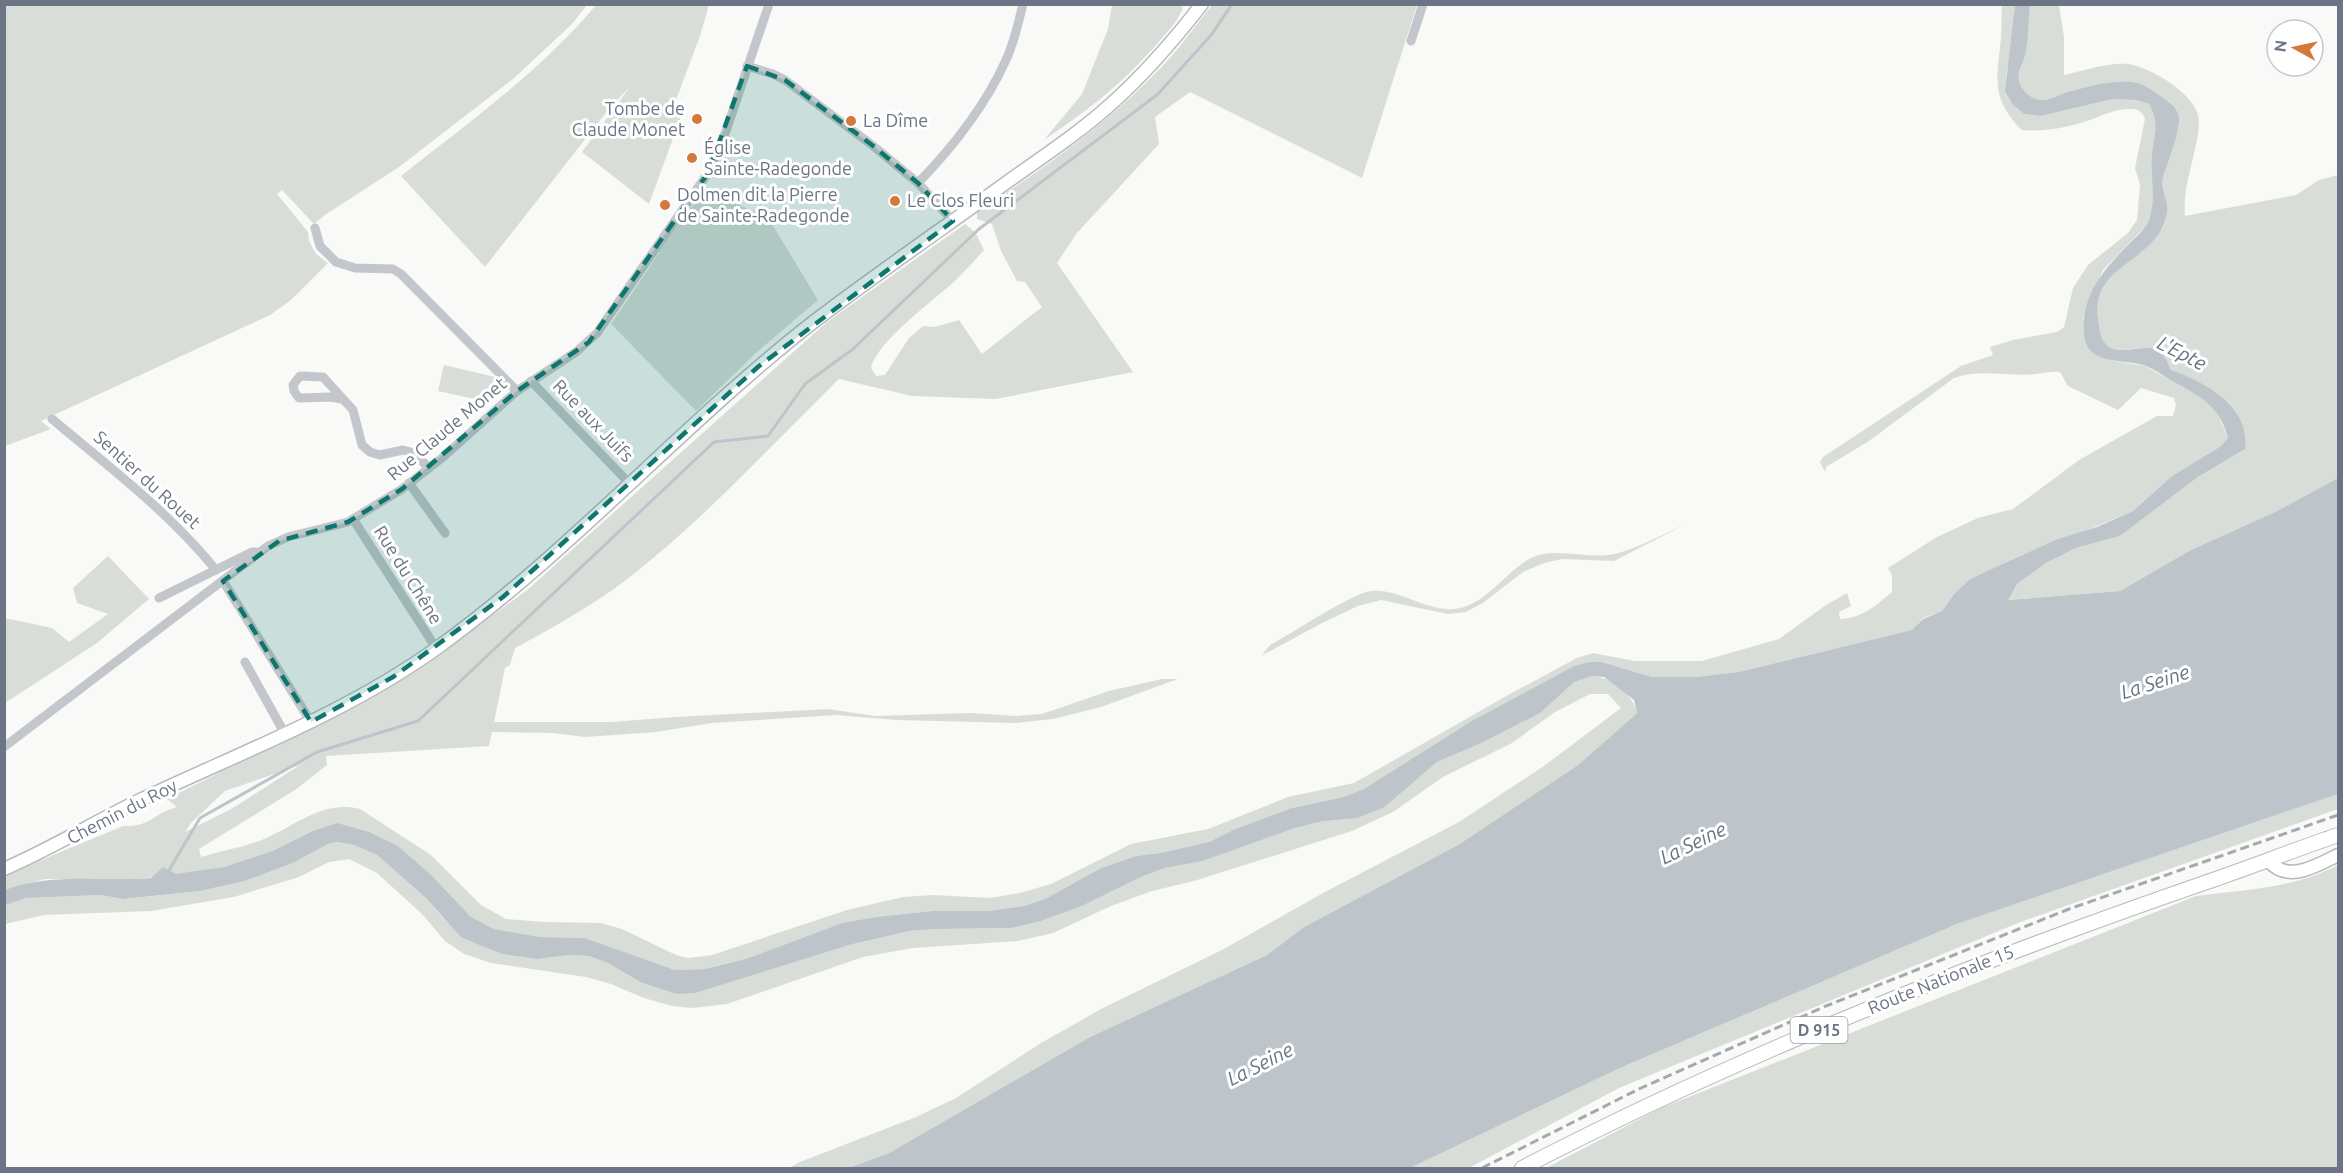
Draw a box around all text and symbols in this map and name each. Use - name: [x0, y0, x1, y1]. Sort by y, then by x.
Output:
- north arrow: [2265, 18, 2325, 78]
- text: N: [2270, 39, 2290, 53]
- place label: Tombe de Claude Monet: [572, 98, 685, 139]
- place label: La Dîme: [863, 110, 928, 130]
- marker: Tombe de Claude Monet: [690, 112, 704, 126]
- marker: La Dîme: [844, 114, 858, 128]
- place label: Église Sainte-Radegonde: [704, 136, 852, 178]
- marker: Église Sainte-Radegonde: [685, 151, 699, 165]
- place label: Dolmen dit la Pierre de Sainte-Radegonde: [677, 184, 850, 225]
- place label: Le Clos Fleuri: [907, 190, 1014, 210]
- marker: Le Clos Fleuri: [888, 194, 902, 208]
- marker: Dolmen dit la Pierre de Sainte-Radegonde: [658, 198, 672, 212]
- water label: L'Epte: [2154, 331, 2210, 375]
- street label: Rue Claude Monet: [383, 373, 510, 484]
- street label: Rue aux Juifs: [550, 375, 638, 466]
- street label: Sentier du Rouet: [90, 426, 205, 532]
- street label: Rue du Chêne: [371, 522, 447, 627]
- water label: La Seine: [2118, 660, 2192, 703]
- street label: Chemin du Roy: [63, 775, 180, 847]
- water label: La Seine: [1656, 817, 1730, 868]
- street label: Route Nationale 15: [1865, 941, 2017, 1018]
- road number: D 915: [1790, 1017, 1848, 1043]
- water label: La Seine: [1223, 1037, 1297, 1090]

